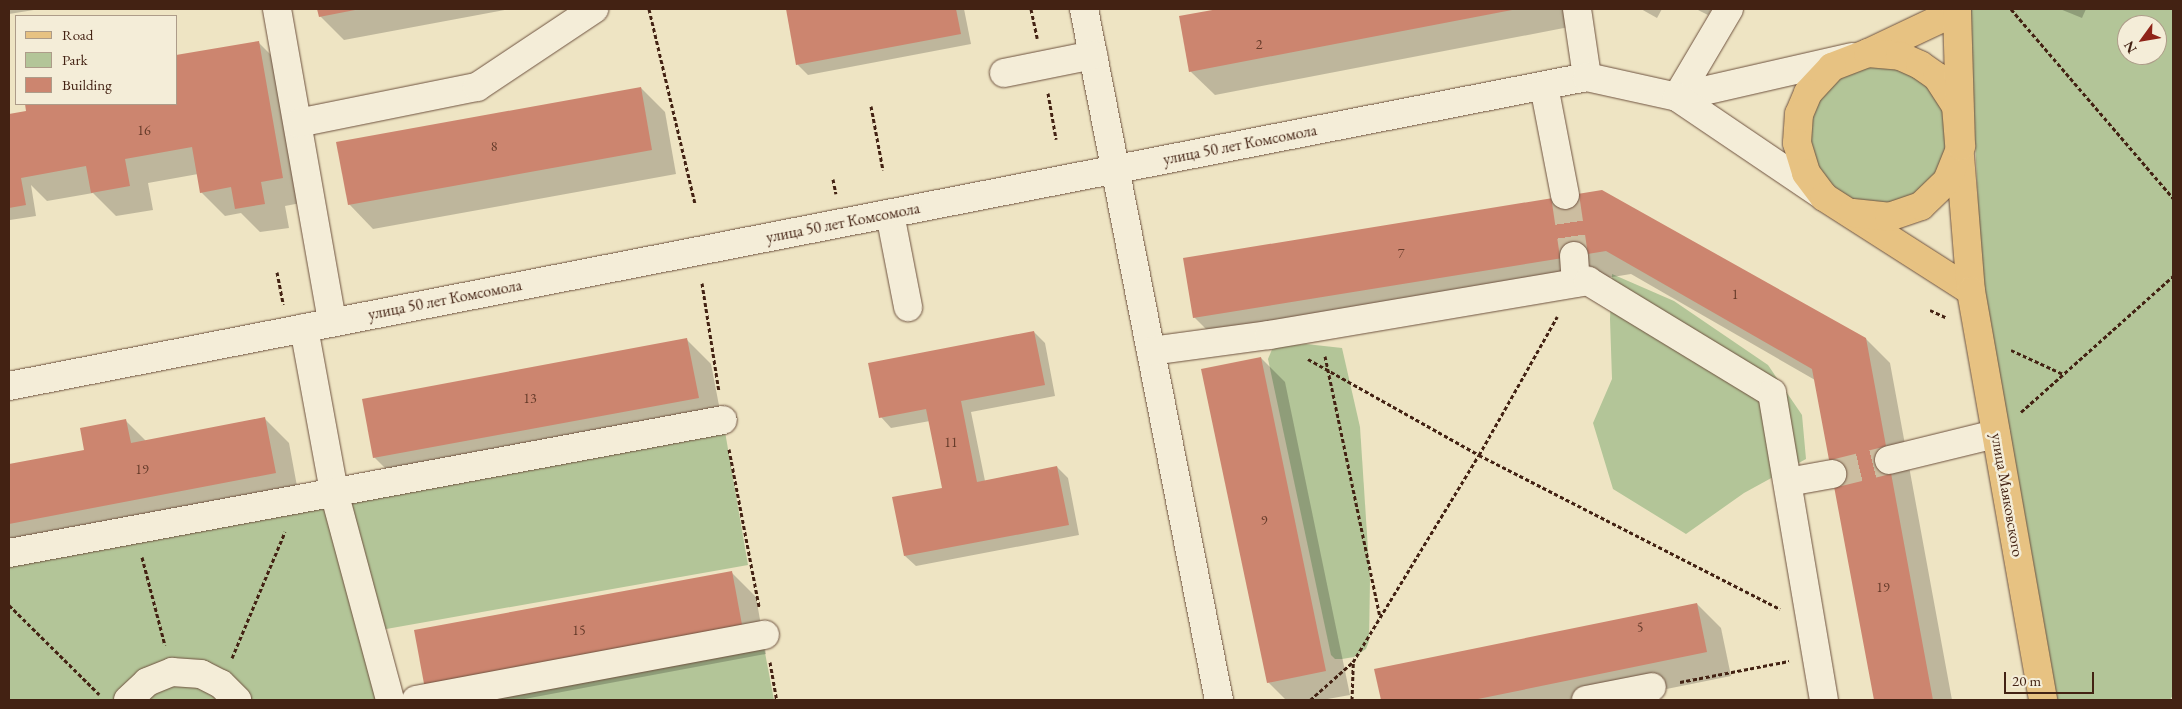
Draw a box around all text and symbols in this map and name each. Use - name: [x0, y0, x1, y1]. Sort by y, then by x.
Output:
- legend: [15, 15, 178, 105]
- north arrow: [2117, 15, 2167, 65]
- text: Road: [62, 25, 93, 44]
- house number: 2: [1256, 36, 1262, 52]
- text: N: [2119, 38, 2141, 57]
- text: Park: [62, 50, 88, 69]
- text: Building: [62, 75, 112, 94]
- street label: улица 50 лет Комсомола: [1161, 121, 1319, 169]
- house number: 16: [137, 122, 151, 138]
- house number: 8: [491, 138, 497, 154]
- street label: улица 50 лет Комсомола: [764, 199, 922, 247]
- house number: 7: [1398, 245, 1404, 261]
- street label: улица 50 лет Комсомола: [366, 276, 524, 324]
- house number: 1: [1732, 286, 1738, 302]
- house number: 13: [523, 390, 537, 406]
- street label: улица Маяковского: [1987, 432, 2027, 558]
- house number: 11: [944, 434, 958, 450]
- house number: 19: [135, 461, 149, 477]
- house number: 9: [1261, 512, 1267, 528]
- house number: 19: [1876, 579, 1890, 595]
- house number: 5: [1637, 619, 1643, 635]
- house number: 15: [572, 622, 586, 638]
- scale bar: [2007, 662, 2097, 694]
- text: 20 m: [2012, 671, 2041, 690]

